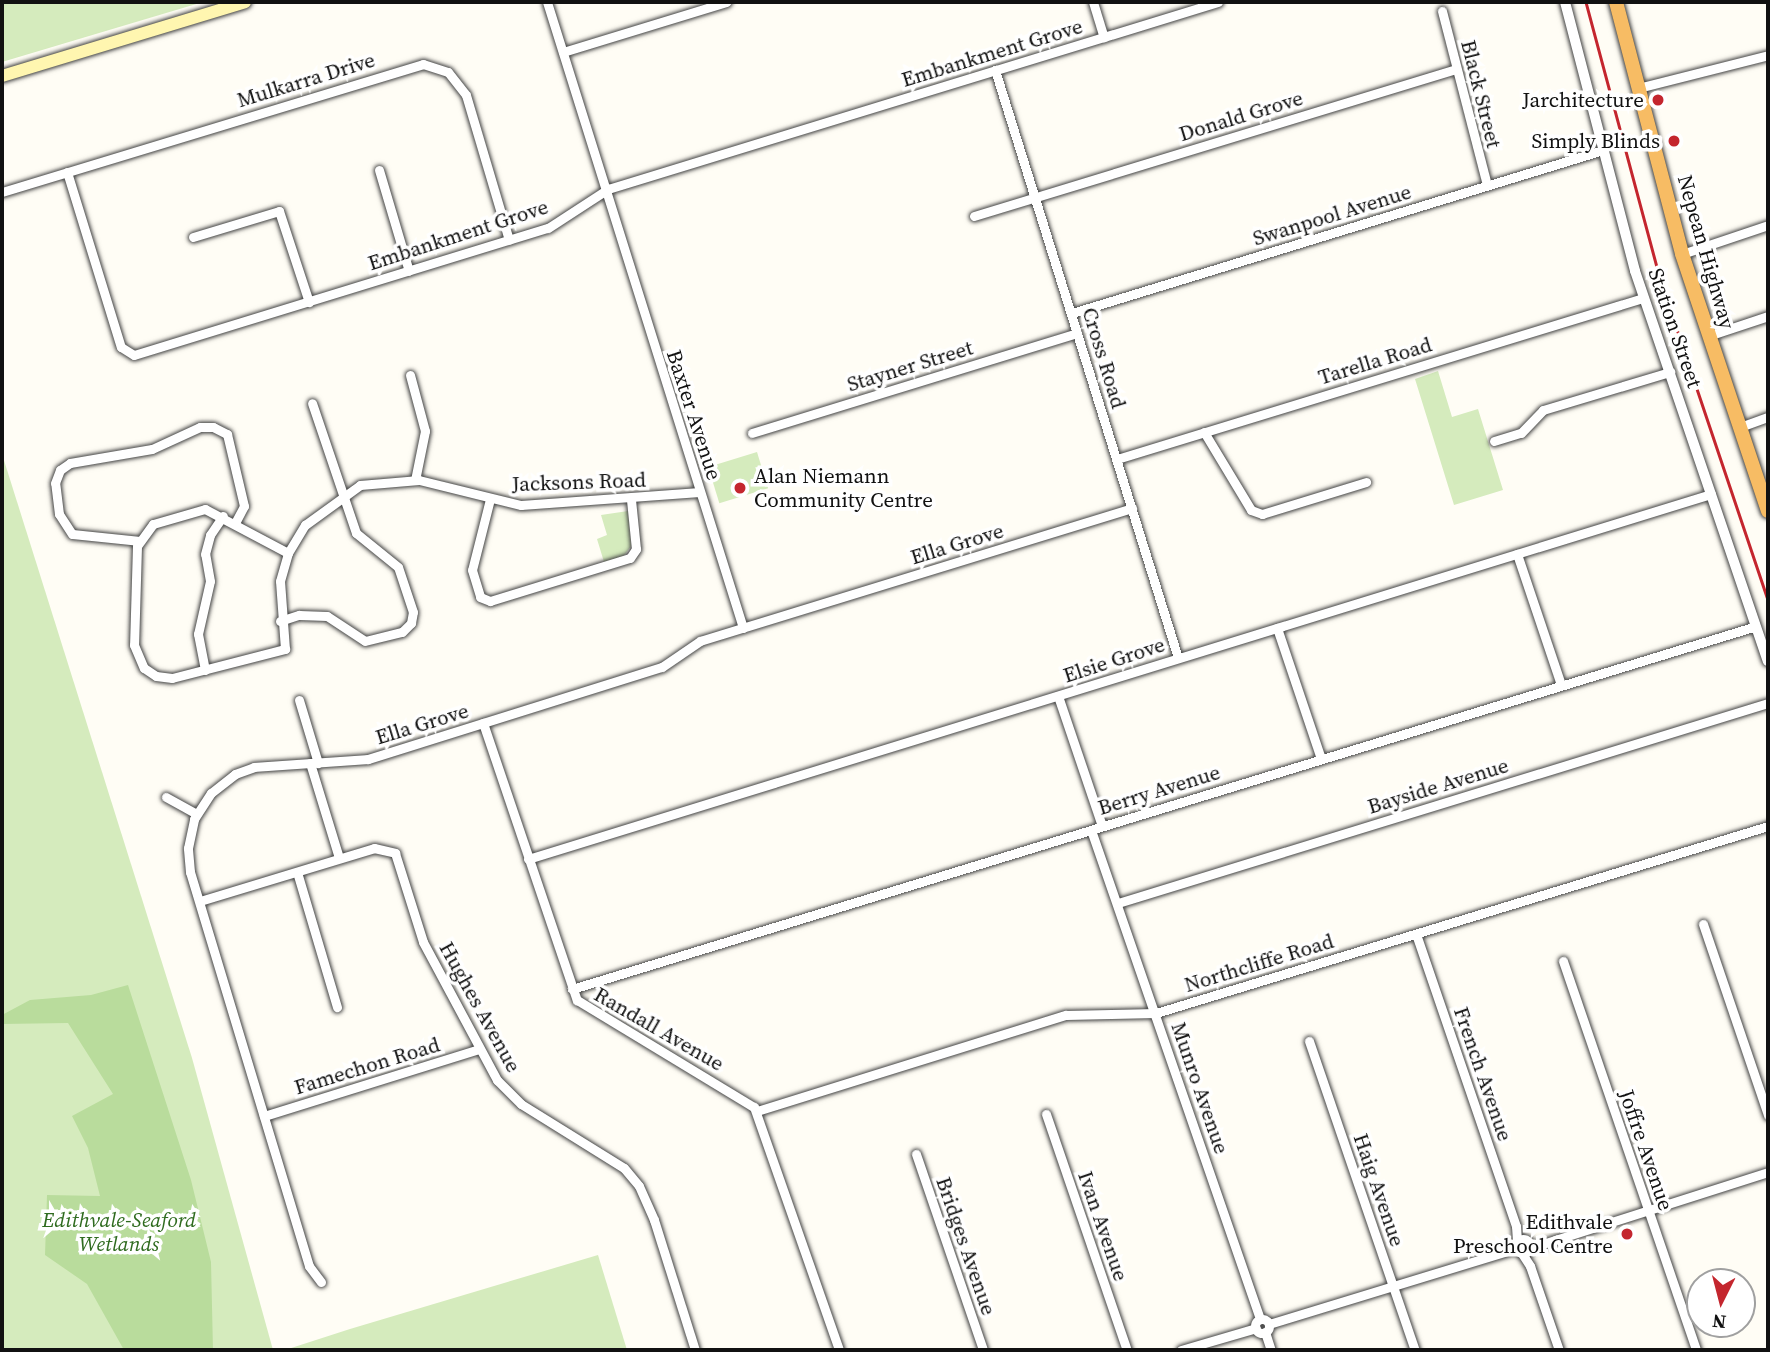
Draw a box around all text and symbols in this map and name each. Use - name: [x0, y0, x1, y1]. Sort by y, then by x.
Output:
- street label: Embankment Grove: [898, 13, 1086, 93]
- street label: Black Street: [1455, 37, 1507, 151]
- street label: Mulkarra Drive: [234, 47, 378, 113]
- street label: Donald Grove: [1176, 85, 1306, 147]
- place label: Jarchitecture: [1522, 87, 1644, 113]
- marker: Jarchitecture: [1650, 92, 1666, 108]
- place label: Simply Blinds: [1531, 128, 1660, 154]
- marker: Simply Blinds: [1666, 133, 1682, 149]
- street label: Nepean Highway: [1672, 172, 1740, 332]
- street label: Swanpool Avenue: [1250, 179, 1414, 251]
- street label: Embankment Grove: [365, 194, 551, 276]
- street label: Station Street: [1643, 265, 1707, 391]
- street label: Cross Road: [1077, 305, 1131, 411]
- street label: Tarella Road: [1315, 332, 1435, 390]
- street label: Stayner Street: [844, 335, 976, 397]
- street label: Baxter Avenue: [661, 347, 727, 483]
- place label: Alan Niemann Community Centre: [754, 463, 933, 513]
- street label: Jacksons Road: [511, 467, 647, 497]
- marker: Alan Niemann Community Centre: [732, 480, 748, 496]
- street label: Ella Grove: [907, 518, 1007, 570]
- street label: Elsie Grove: [1060, 632, 1168, 688]
- street label: Ella Grove: [372, 698, 472, 750]
- street label: Bayside Avenue: [1364, 753, 1512, 819]
- street label: Berry Avenue: [1095, 759, 1223, 821]
- street label: Northcliffe Road: [1181, 928, 1337, 998]
- street label: Hughes Avenue: [434, 937, 526, 1077]
- street label: Randall Avenue: [590, 982, 728, 1076]
- street label: French Avenue: [1448, 1004, 1518, 1144]
- street label: Munro Avenue: [1166, 1019, 1234, 1157]
- street label: Famechon Road: [291, 1032, 443, 1100]
- street label: Joffre Avenue: [1614, 1086, 1678, 1214]
- street label: Haig Avenue: [1348, 1130, 1410, 1250]
- street label: Ivan Avenue: [1072, 1168, 1134, 1284]
- street label: Bridges Avenue: [931, 1174, 1001, 1318]
- park label: Edithvale-Seaford Wetlands: [42, 1207, 196, 1257]
- place label: Edithvale Preschool Centre: [1453, 1209, 1613, 1259]
- marker: Edithvale Preschool Centre: [1619, 1226, 1635, 1242]
- north arrow: [1686, 1268, 1756, 1338]
- text: N: [1711, 1308, 1727, 1336]

